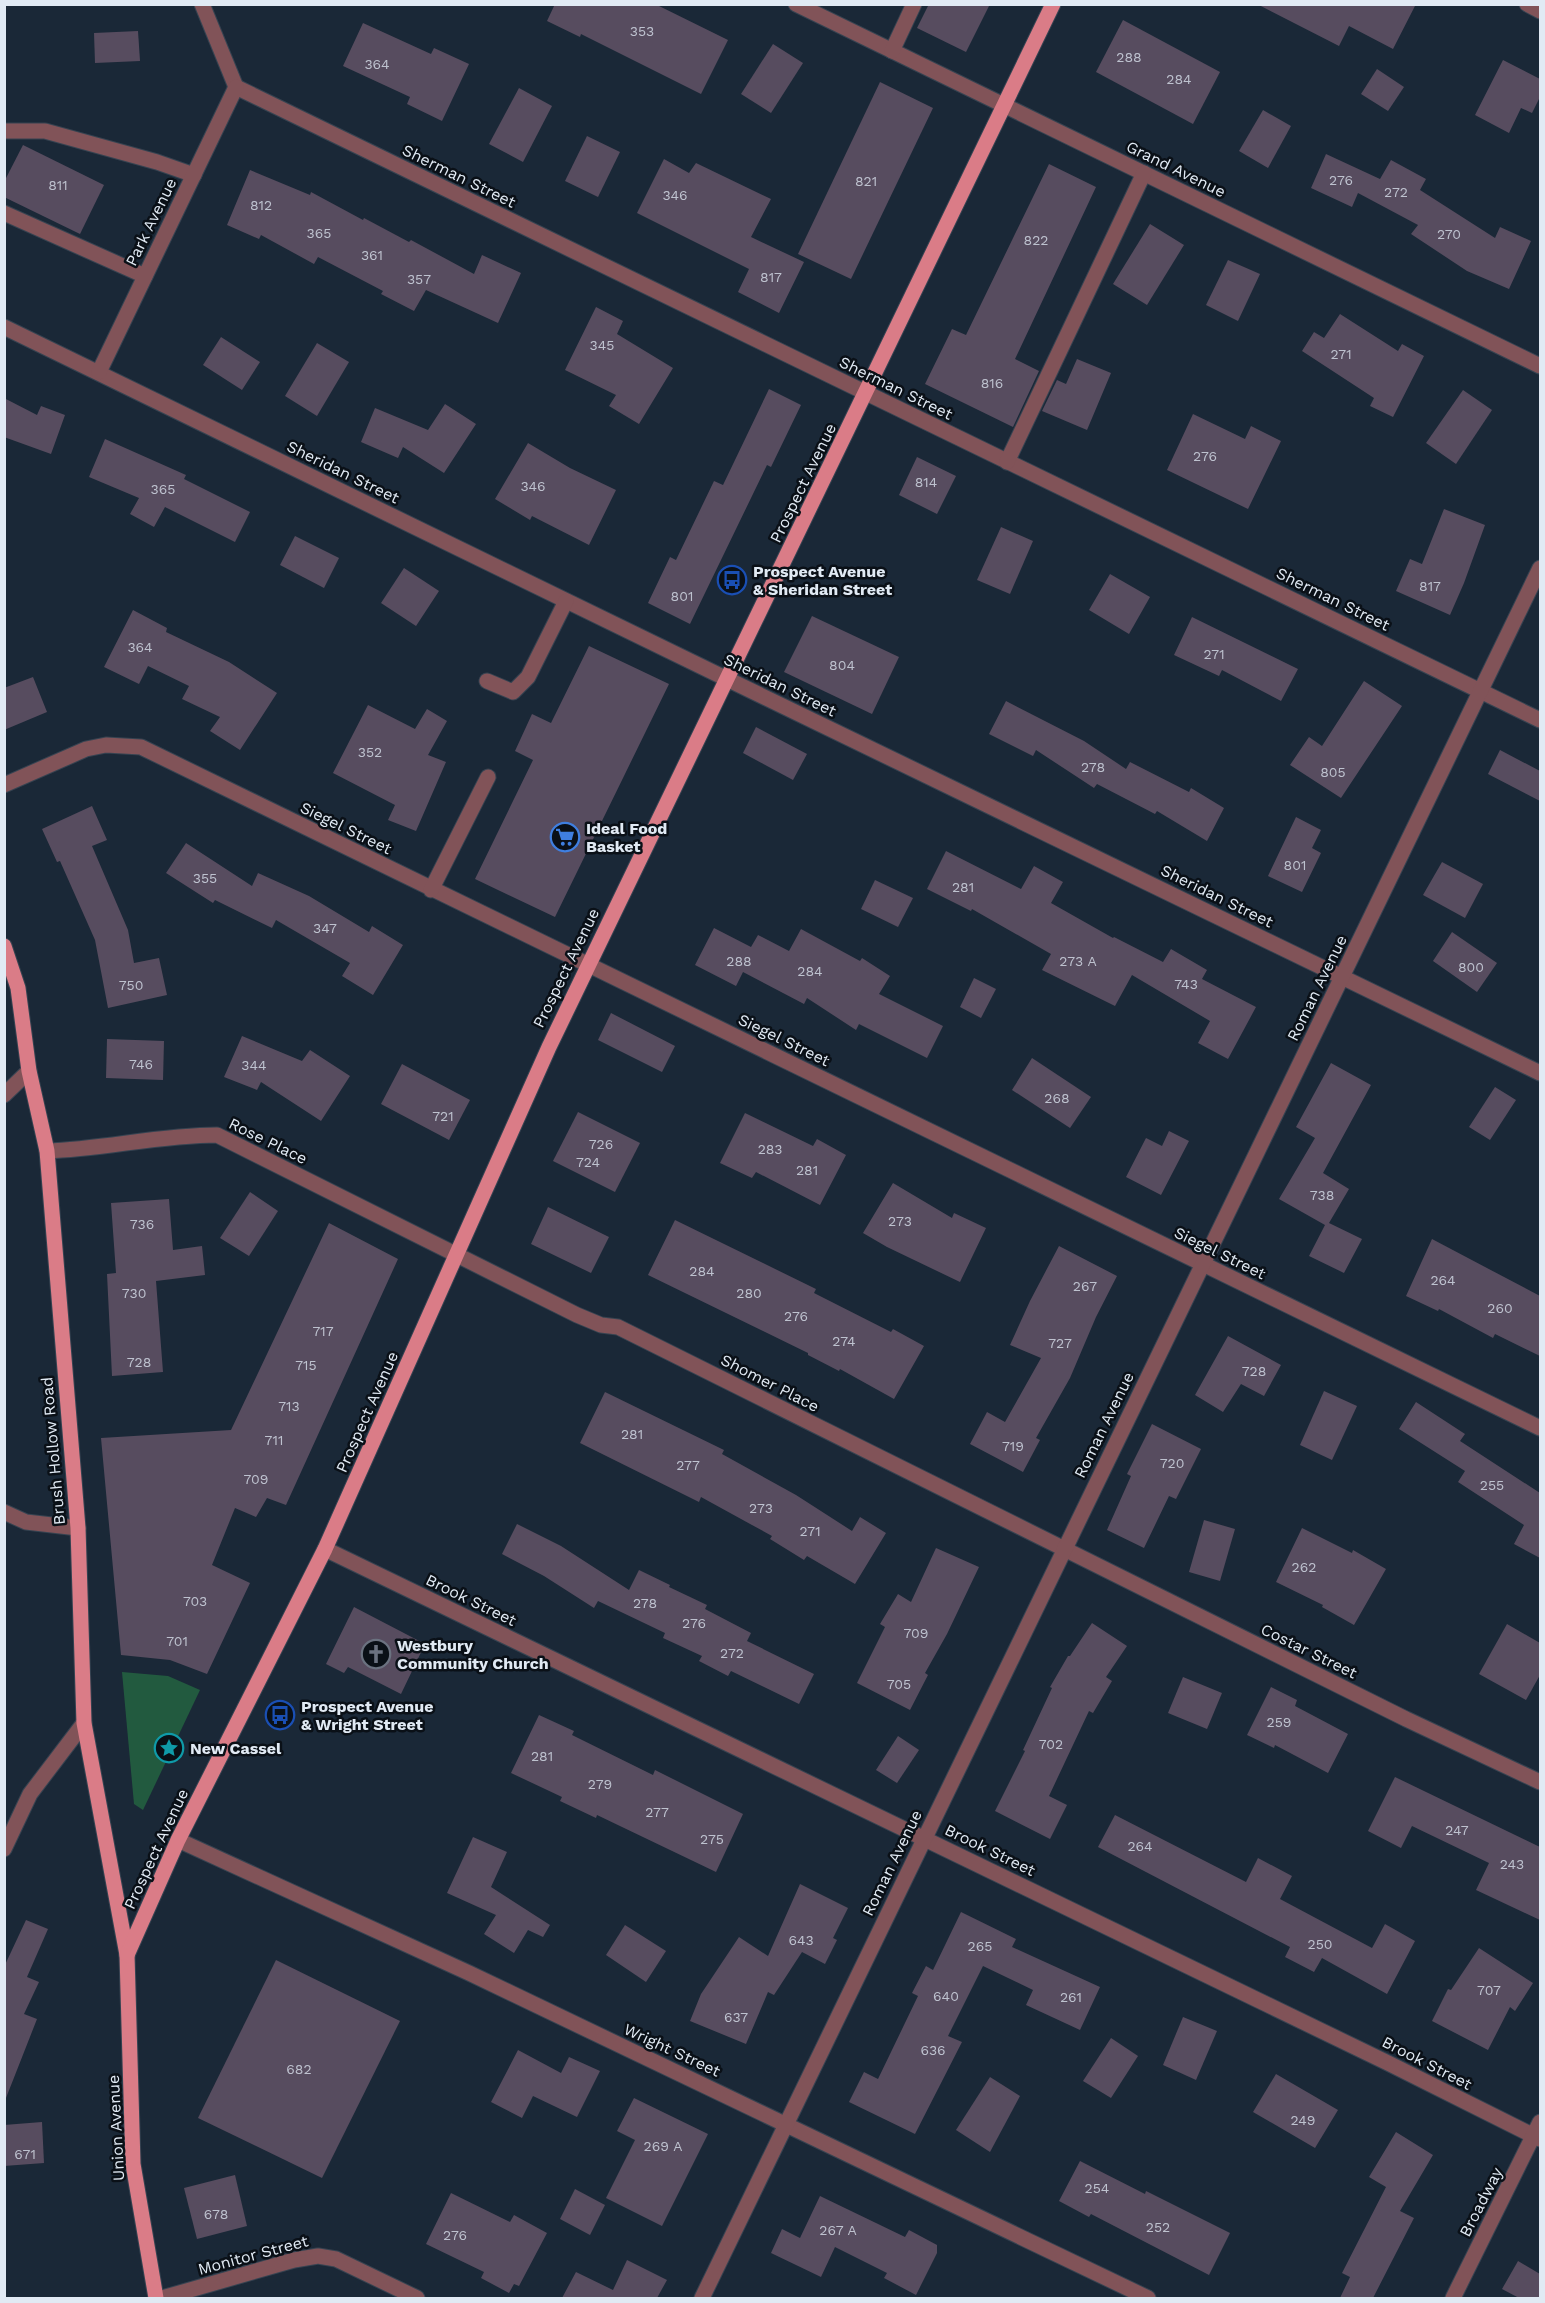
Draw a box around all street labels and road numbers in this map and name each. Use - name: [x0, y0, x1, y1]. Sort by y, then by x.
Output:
- street label: Grand Avenue: [1123, 137, 1229, 201]
- street label: Sherman Street: [399, 140, 519, 212]
- street label: Park Avenue: [122, 175, 180, 269]
- street label: Sherman Street: [836, 352, 956, 424]
- street label: Prospect Avenue: [766, 420, 840, 546]
- street label: Sheridan Street: [284, 437, 403, 508]
- street label: Sherman Street: [1273, 563, 1393, 635]
- street label: Sheridan Street: [721, 650, 840, 721]
- street label: Siegel Street: [297, 798, 395, 858]
- street label: Sheridan Street: [1158, 861, 1277, 932]
- street label: Prospect Avenue: [529, 905, 603, 1031]
- street label: Roman Avenue: [1283, 932, 1351, 1044]
- street label: Siegel Street: [735, 1010, 833, 1070]
- street label: Rose Place: [226, 1114, 310, 1168]
- street label: Siegel Street: [1171, 1223, 1269, 1283]
- street label: Prospect Avenue: [332, 1349, 402, 1475]
- street label: Shomer Place: [718, 1350, 822, 1416]
- street label: Roman Avenue: [1070, 1369, 1138, 1481]
- street label: Brush Hollow Road: [37, 1376, 69, 1526]
- street label: Brook Street: [423, 1570, 520, 1630]
- street label: Costar Street: [1258, 1620, 1360, 1683]
- street label: Prospect Avenue: [120, 1786, 192, 1912]
- street label: Roman Avenue: [858, 1807, 926, 1919]
- street label: Brook Street: [942, 1820, 1039, 1880]
- street label: Wright Street: [621, 2019, 724, 2081]
- street label: Brook Street: [1379, 2032, 1475, 2094]
- street label: Union Avenue: [104, 2074, 128, 2182]
- street label: Broadway: [1455, 2163, 1507, 2240]
- street label: Monitor Street: [196, 2231, 310, 2279]

